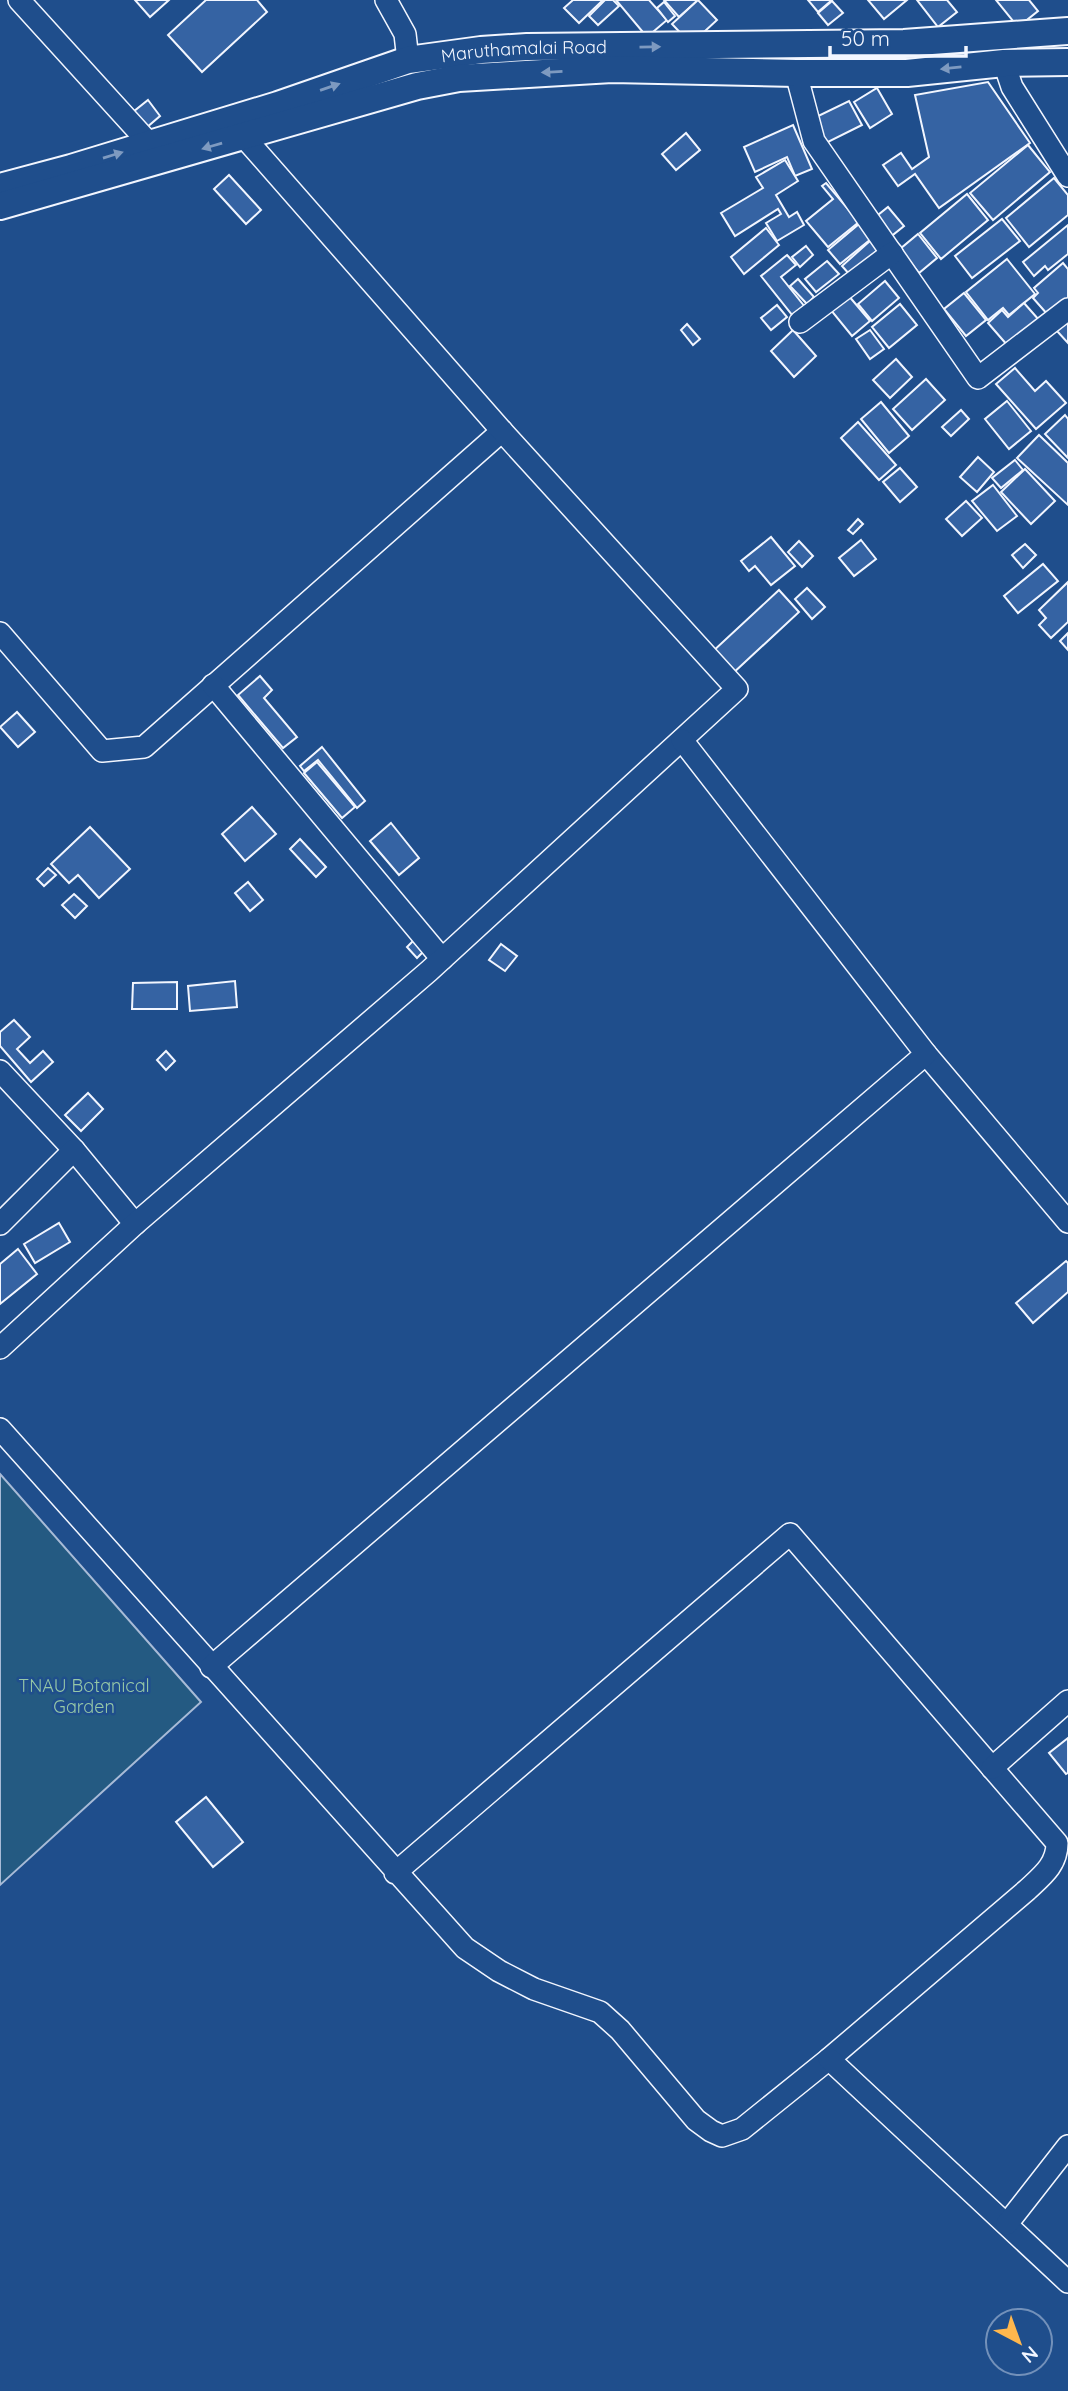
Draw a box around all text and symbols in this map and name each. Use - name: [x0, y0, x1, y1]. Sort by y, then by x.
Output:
- scale bar: [830, 14, 967, 58]
- text: 50 m: [841, 25, 890, 51]
- street label: Maruthamalai Road: [440, 35, 607, 67]
- one-way arrow: [639, 41, 661, 52]
- one-way arrow: [940, 63, 962, 74]
- one-way arrow: [541, 67, 563, 78]
- one-way arrow: [319, 81, 340, 92]
- one-way arrow: [201, 141, 223, 152]
- one-way arrow: [102, 149, 123, 159]
- park label: TNAU Botanical Garden: [18, 1674, 150, 1718]
- north arrow: [984, 2307, 1054, 2377]
- text: N: [1017, 2341, 1043, 2368]

